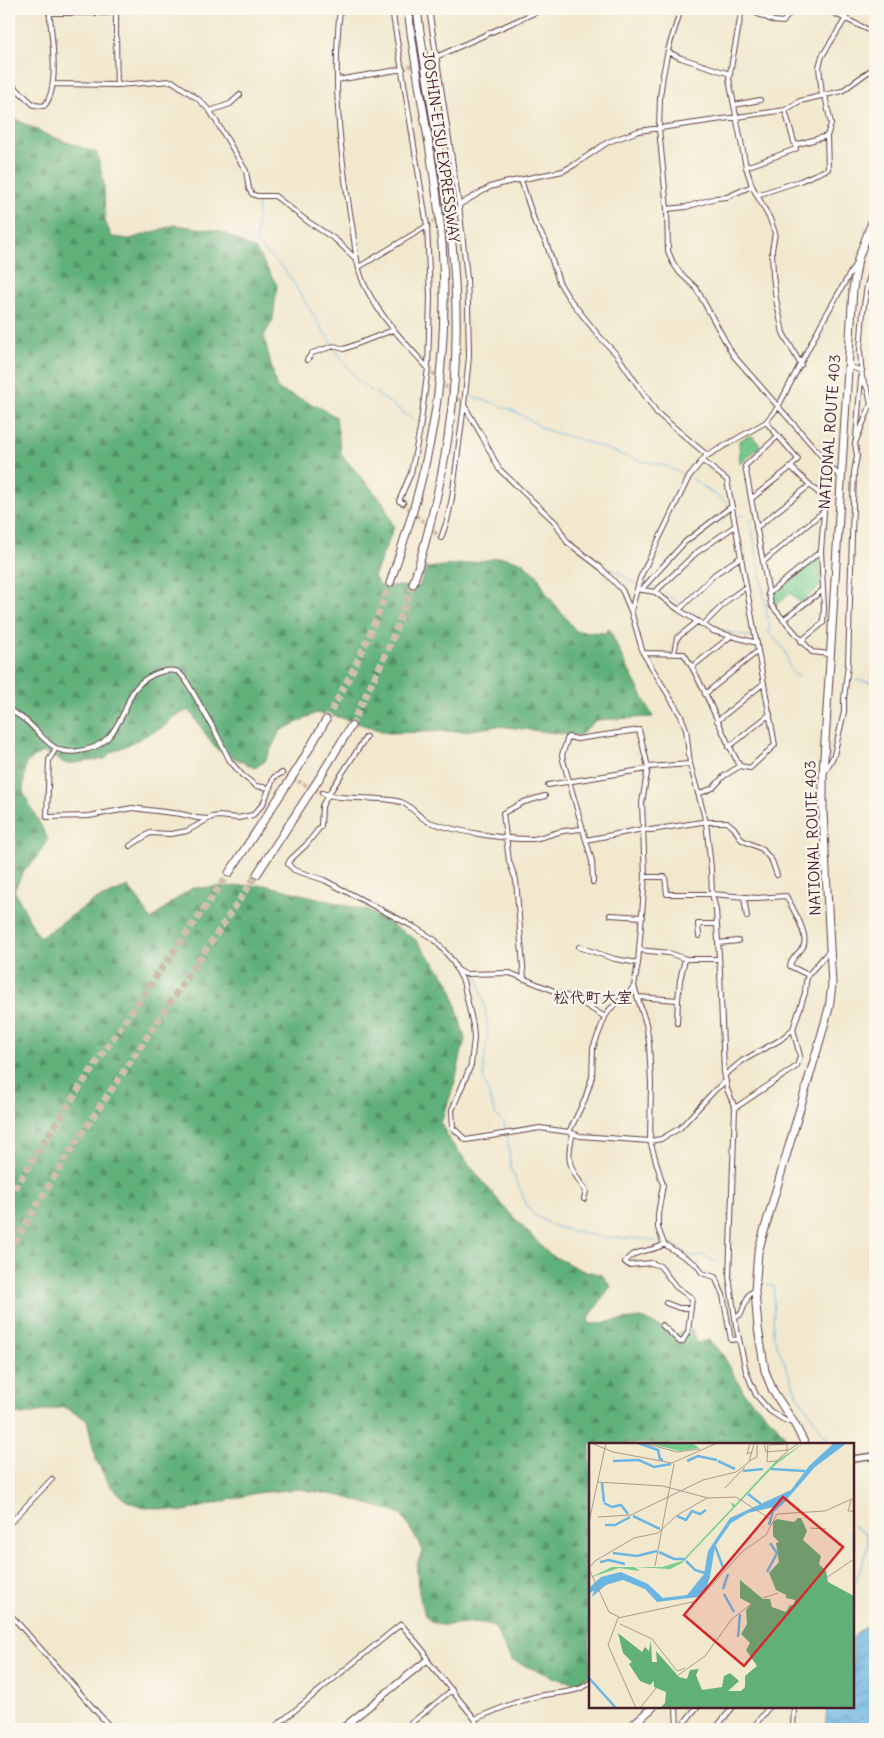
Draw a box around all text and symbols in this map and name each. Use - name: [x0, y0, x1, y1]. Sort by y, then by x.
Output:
- street label: JOSHIN-ETSU EXPRESSWAY: [419, 50, 464, 245]
- street label: NATIONAL ROUTE 403: [815, 354, 844, 510]
- street label: NATIONAL ROUTE 403: [800, 760, 825, 916]
- district label: 松代町大室: [553, 987, 633, 1007]
- inset map: [589, 1443, 854, 1708]

